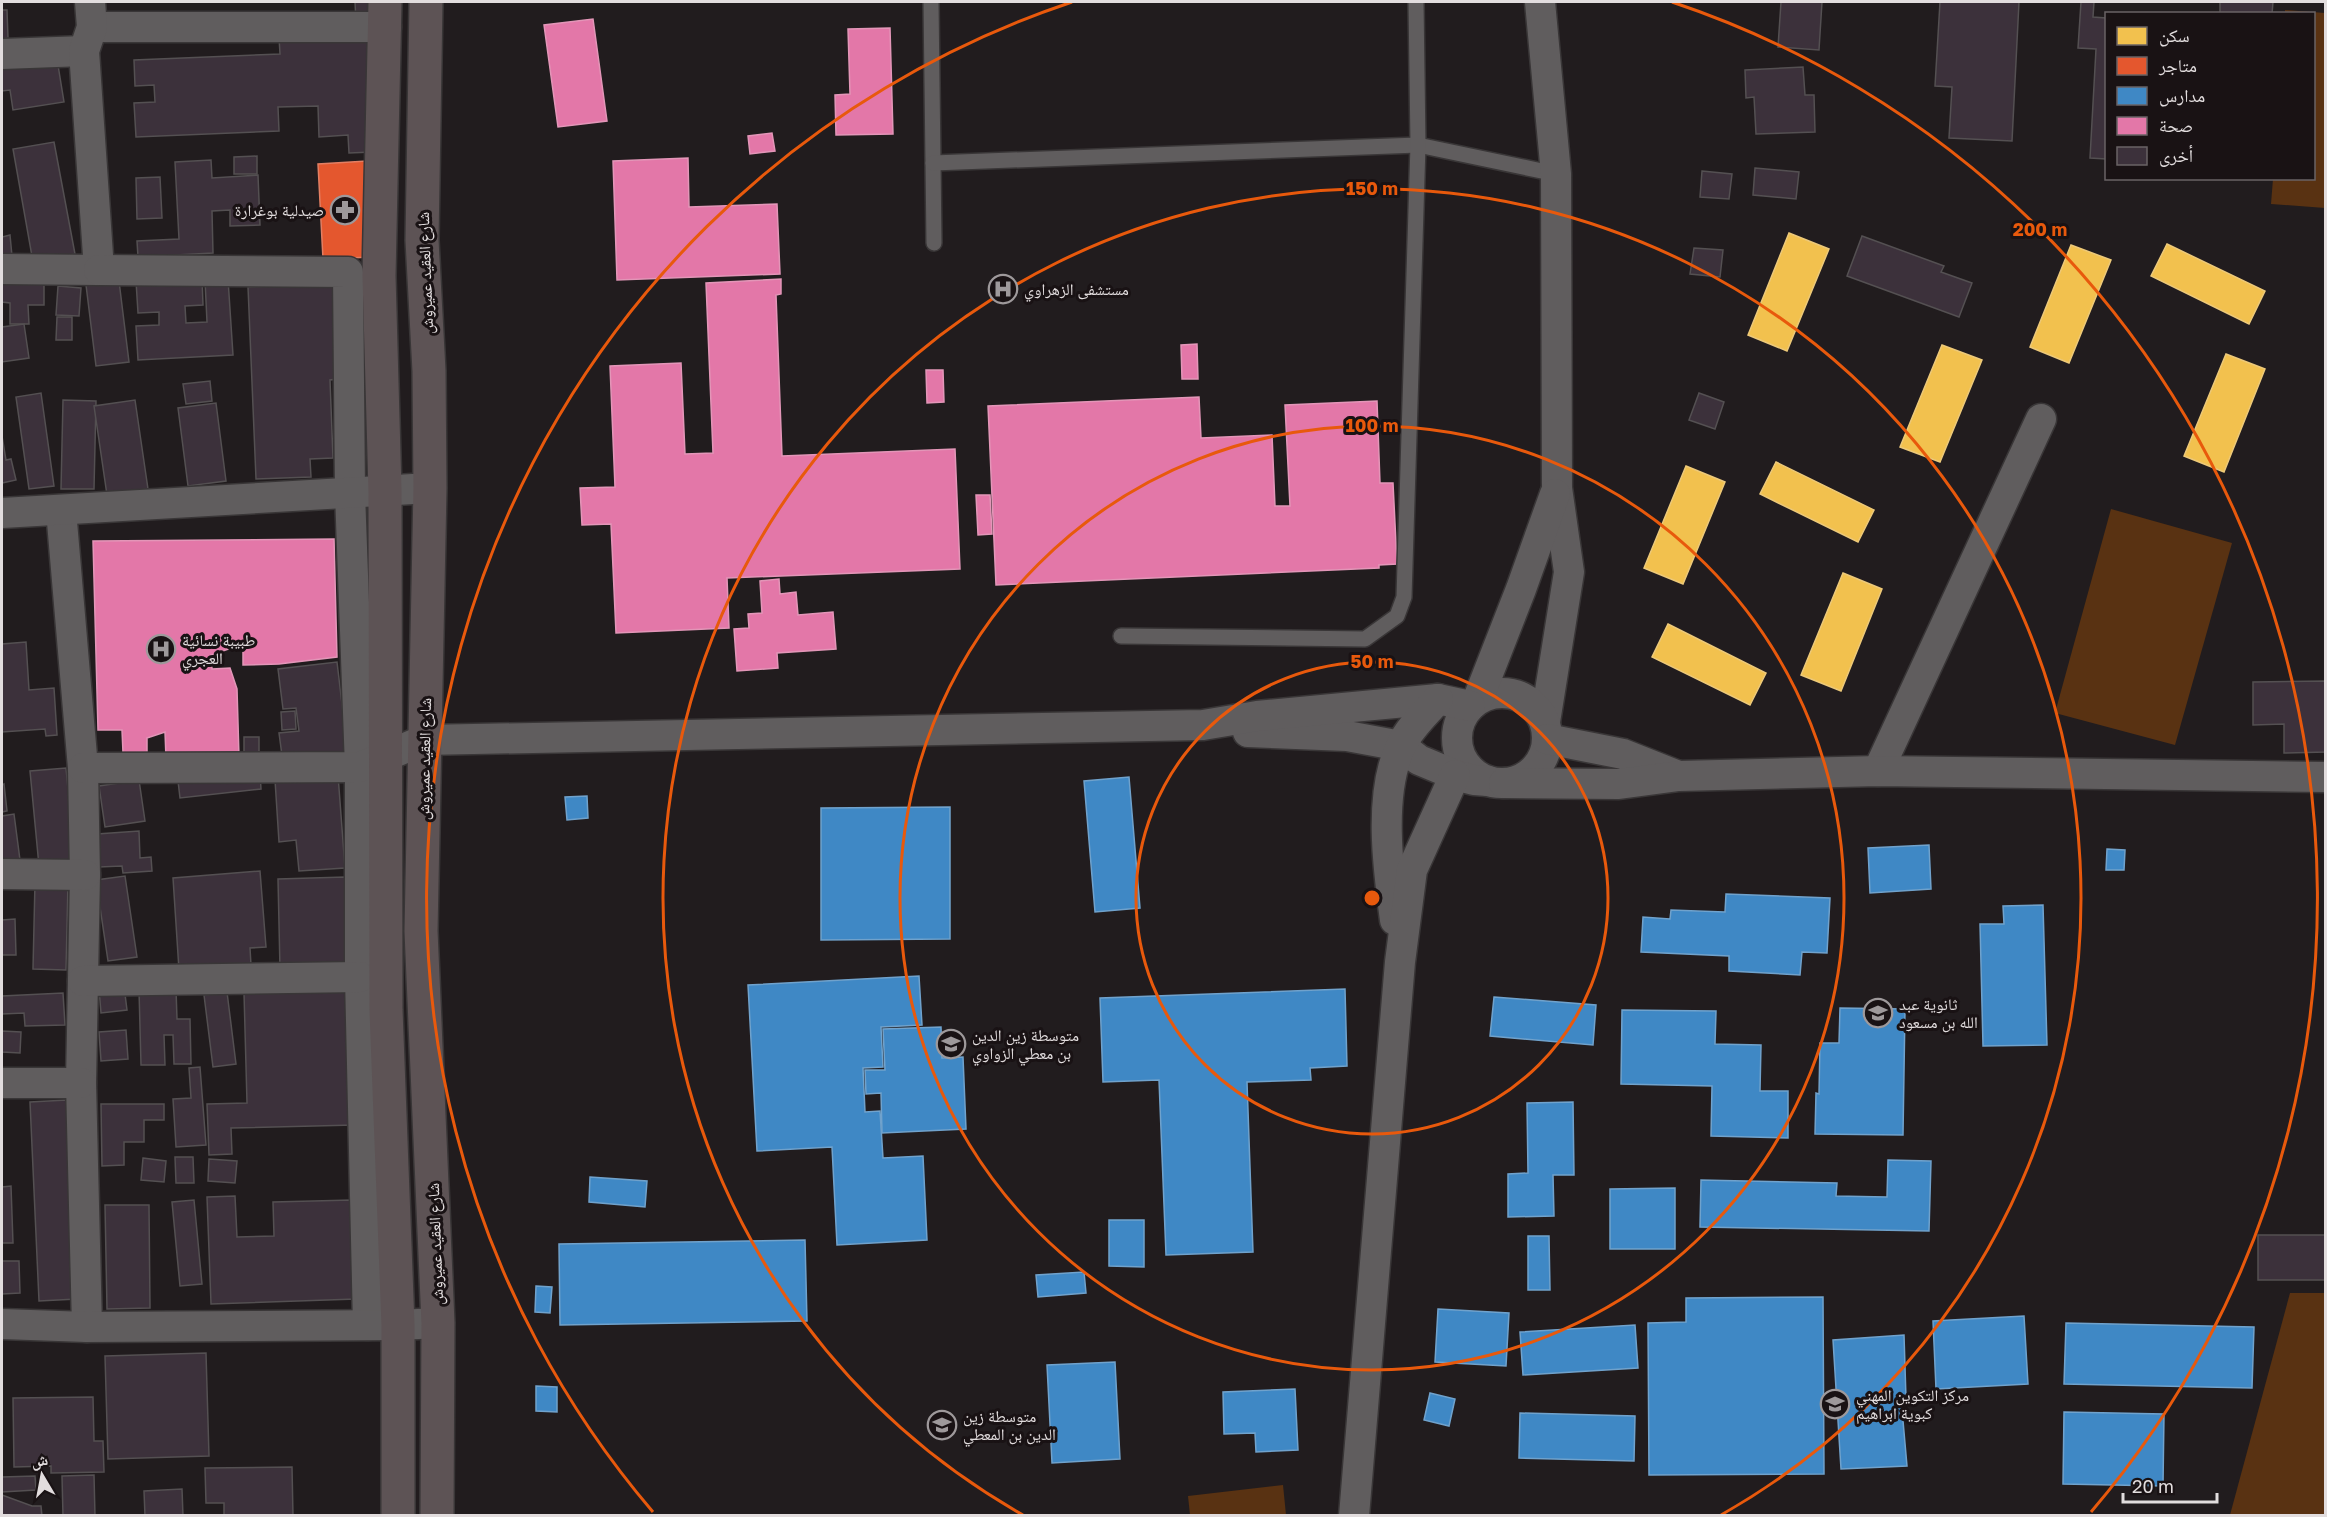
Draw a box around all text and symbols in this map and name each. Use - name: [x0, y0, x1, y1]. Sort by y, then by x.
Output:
- legend: [2105, 12, 2315, 180]
- text: سكن: [2159, 24, 2190, 47]
- text: متاجر: [2158, 54, 2197, 76]
- text: مدارس: [2159, 84, 2205, 107]
- text: صحة: [2159, 114, 2193, 136]
- text: أخرى: [2159, 144, 2193, 167]
- text: 150 m: [1346, 177, 1398, 199]
- pharmacy icon: صيدلية بوغرارة: [329, 194, 361, 226]
- place label: صيدلية بوغرارة: [235, 200, 324, 220]
- street label: شارع العقيد عميروش: [413, 211, 438, 335]
- text: 200 m: [2013, 218, 2067, 240]
- hospital icon: مستشفى الزهراوي: [987, 273, 1019, 305]
- place label: مستشفى الزهراوي: [1024, 279, 1129, 302]
- text: 100 m: [1346, 414, 1398, 436]
- place label: طبيبة نسائية العجري: [182, 630, 255, 671]
- hospital icon: طبيبة نسائية العجري: [145, 633, 177, 665]
- text: 50 m: [1351, 650, 1393, 672]
- street label: شارع العقيد عميروش: [413, 698, 436, 820]
- centre of rings: [1362, 888, 1382, 908]
- place label: ثانوية عبد الله بن مسعود: [1899, 994, 1978, 1033]
- school or university icon: ثانوية عبد الله بن مسعود: [1862, 997, 1894, 1029]
- place label: متوسطة زين الدين بن معطي الزواوي: [972, 1025, 1079, 1066]
- school or university icon: متوسطة زين الدين بن معطي الزواوي: [935, 1028, 967, 1060]
- street label: شارع العقيد عميروش: [423, 1182, 448, 1306]
- place label: مركز التكوين المهني كبوية ابراهيم: [1856, 1385, 1969, 1424]
- school or university icon: مركز التكوين المهني كبوية ابراهيم: [1819, 1388, 1851, 1420]
- place label: متوسطة زين الدين بن المعطي: [963, 1406, 1056, 1447]
- school or university icon: متوسطة زين الدين بن المعطي: [926, 1409, 958, 1441]
- north arrow: [12, 1445, 72, 1505]
- text: ش: [29, 1449, 50, 1472]
- scale bar: [2123, 1466, 2218, 1504]
- text: 20 m: [2132, 1475, 2174, 1497]

